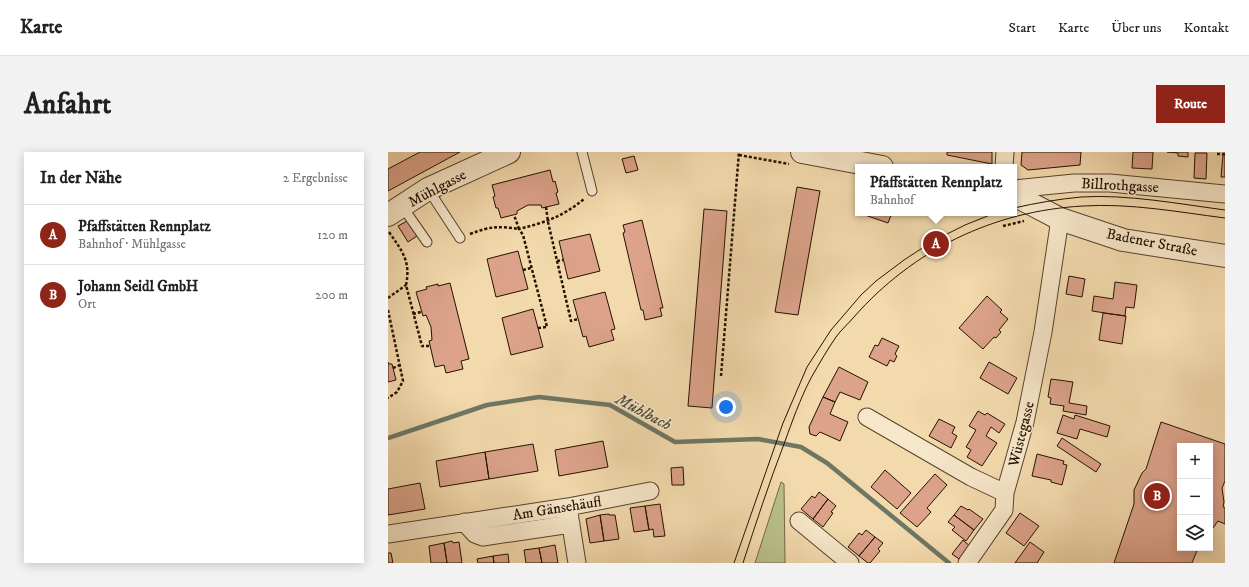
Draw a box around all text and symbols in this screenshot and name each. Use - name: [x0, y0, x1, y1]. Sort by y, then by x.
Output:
- text: Karte: [20, 16, 62, 39]
- text: Start: [1009, 19, 1036, 37]
- text: Karte: [1058, 19, 1089, 37]
- text: Über uns: [1111, 19, 1161, 37]
- text: Kontakt: [1183, 19, 1229, 37]
- button: Route: [1156, 85, 1225, 123]
- text: Anfahrt: [24, 87, 111, 122]
- popup: [855, 164, 1017, 216]
- street label: Mühlgasse: [405, 165, 470, 212]
- text: In der Nähe: [40, 167, 122, 189]
- text: 2 Ergebnisse: [283, 170, 348, 186]
- text: Pfaffstätten Rennplatz: [870, 173, 1002, 192]
- street label: Billrothgasse: [1081, 174, 1159, 197]
- text: Bahnhof: [870, 192, 914, 208]
- text: Pfaffstätten Rennplatz: [78, 217, 211, 236]
- street label: Badener Straße: [1105, 224, 1199, 261]
- text: A: [49, 227, 57, 243]
- text: 120 m: [317, 227, 348, 243]
- pin: A: [923, 229, 949, 259]
- text: Bahnhof · Mühlgasse: [78, 236, 186, 252]
- text: Johann Seidl GmbH: [78, 277, 198, 296]
- text: B: [49, 287, 57, 303]
- text: 200 m: [315, 287, 348, 303]
- text: Ort: [78, 296, 96, 312]
- water label: Mühlbach: [611, 388, 675, 435]
- your location: [716, 397, 736, 417]
- street label: Wüstegasse: [1004, 399, 1039, 470]
- map controls: [1177, 443, 1213, 551]
- button: +: [1177, 443, 1213, 479]
- button: −: [1177, 479, 1213, 515]
- pin: B: [1144, 481, 1170, 511]
- street label: Am Gänsehäufl: [511, 492, 603, 525]
- button: layers: [1177, 515, 1213, 551]

